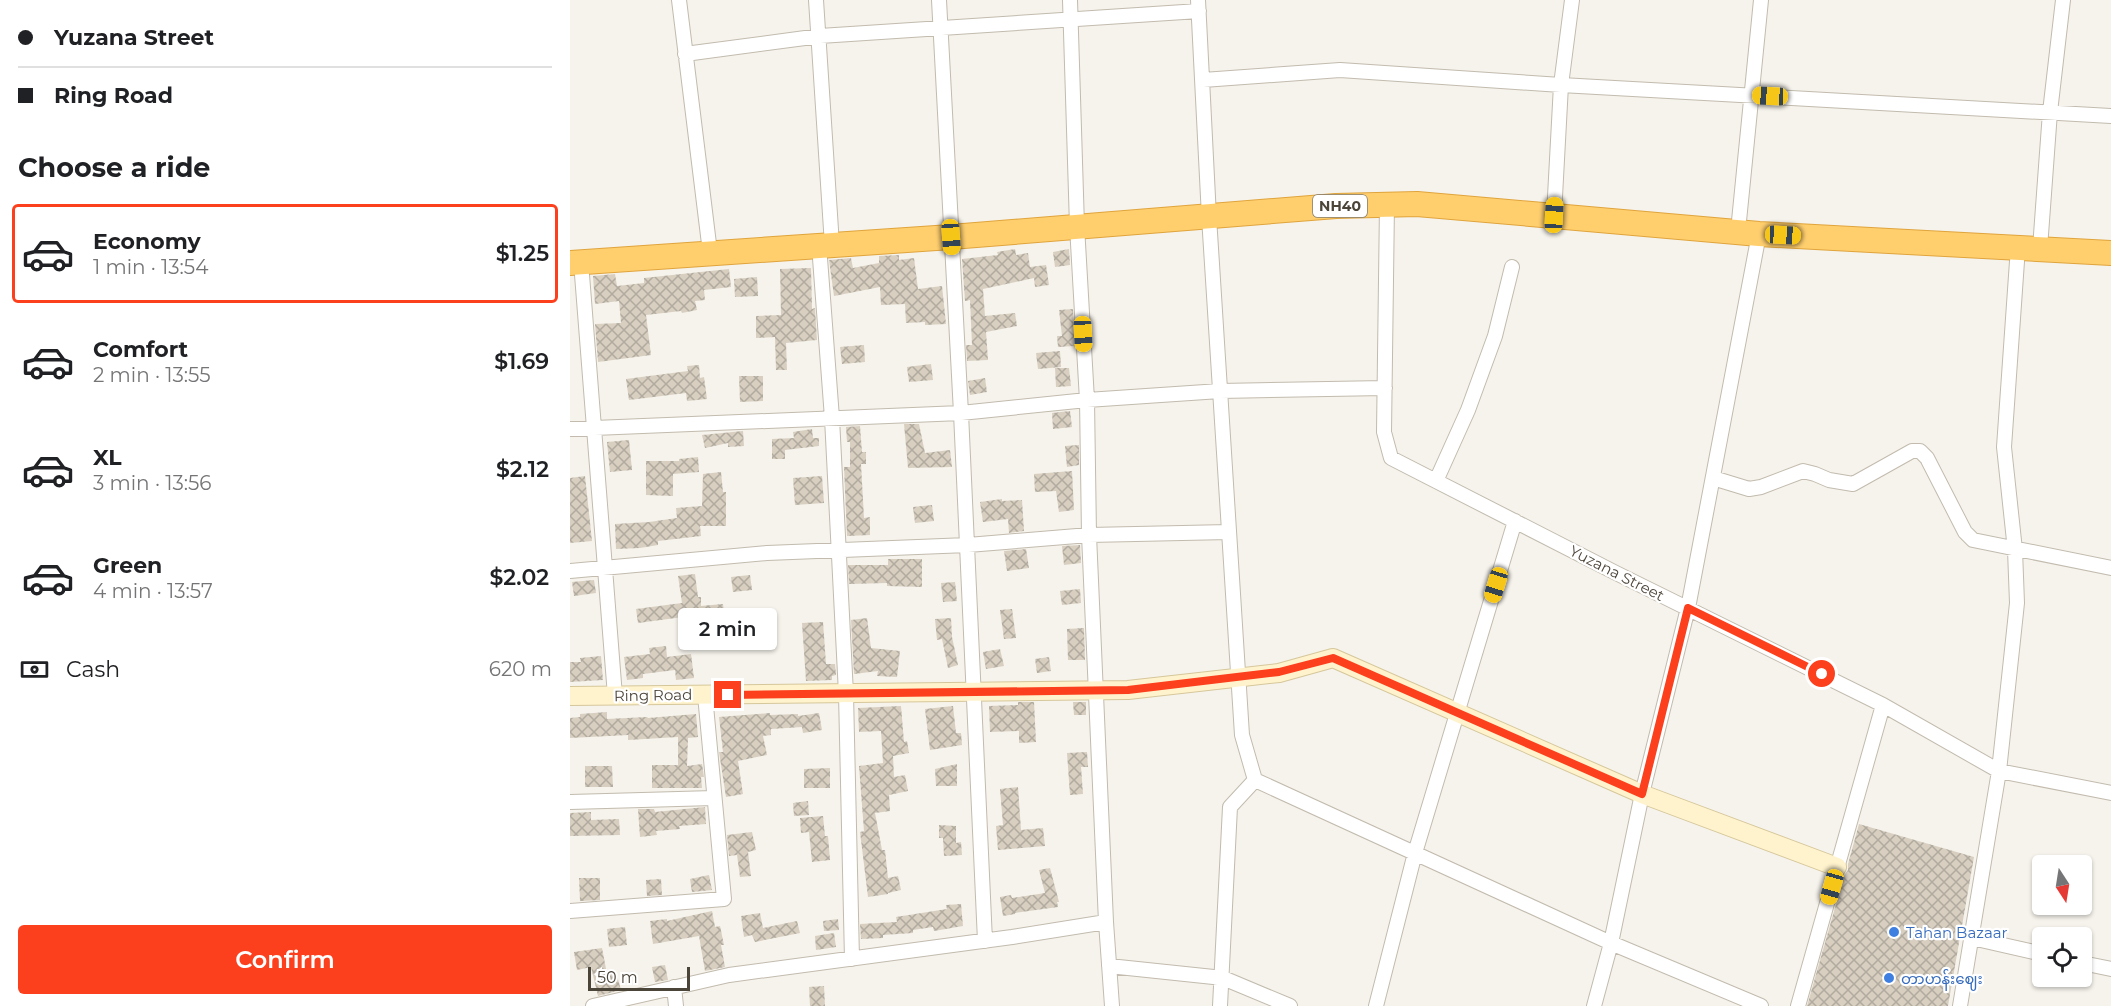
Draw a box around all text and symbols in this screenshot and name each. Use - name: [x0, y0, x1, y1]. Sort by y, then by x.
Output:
- text: Yuzana Street: [54, 24, 214, 51]
- text: Ring Road: [54, 82, 173, 109]
- car: [1752, 86, 1788, 106]
- text: Choose a ride: [18, 151, 210, 184]
- road number: NH40: [1313, 195, 1367, 217]
- car: [1544, 197, 1564, 233]
- car: [941, 218, 961, 256]
- car: [1765, 225, 1801, 245]
- icon: car: [21, 227, 75, 281]
- text: Economy: [93, 228, 201, 255]
- text: $1.25: [496, 240, 549, 267]
- text: 1 min · 13:54: [93, 255, 208, 279]
- car: [1073, 316, 1093, 352]
- icon: car: [21, 335, 75, 389]
- text: Comfort: [93, 336, 188, 363]
- text: $1.69: [494, 348, 549, 375]
- text: 2 min · 13:55: [93, 363, 211, 387]
- icon: car: [21, 443, 75, 497]
- text: XL: [93, 444, 122, 471]
- text: $2.12: [496, 456, 549, 483]
- text: 3 min · 13:56: [93, 471, 211, 495]
- street label: Yuzana Street: [1566, 541, 1668, 605]
- icon: car: [21, 551, 75, 605]
- text: Green: [93, 552, 162, 579]
- text: $2.02: [489, 564, 549, 591]
- car: [1482, 565, 1510, 605]
- text: 4 min · 13:57: [93, 579, 213, 603]
- callout: 2 min: [678, 608, 777, 650]
- text: 2 min: [699, 617, 756, 641]
- icon: cash: [18, 653, 51, 686]
- text: Cash: [66, 656, 120, 683]
- text: 620 m: [489, 657, 552, 681]
- route start: [1808, 660, 1835, 687]
- route end: [714, 681, 741, 708]
- street label: Ring Road: [614, 685, 692, 705]
- north arrow: [2032, 855, 2092, 915]
- map controls: [2032, 855, 2092, 987]
- car: [1818, 867, 1846, 907]
- place label: Tahan Bazaar: [1906, 923, 2008, 942]
- button: Confirm: [18, 925, 552, 994]
- marker: Tahan Bazaar: [1887, 925, 1901, 939]
- button: locate: [2032, 927, 2092, 987]
- scale bar: [588, 964, 690, 992]
- text: 50 m: [597, 968, 638, 987]
- place label: တာဟန်းဈေး: [1901, 969, 1983, 991]
- marker: တာဟန်းဈေး: [1882, 971, 1896, 985]

